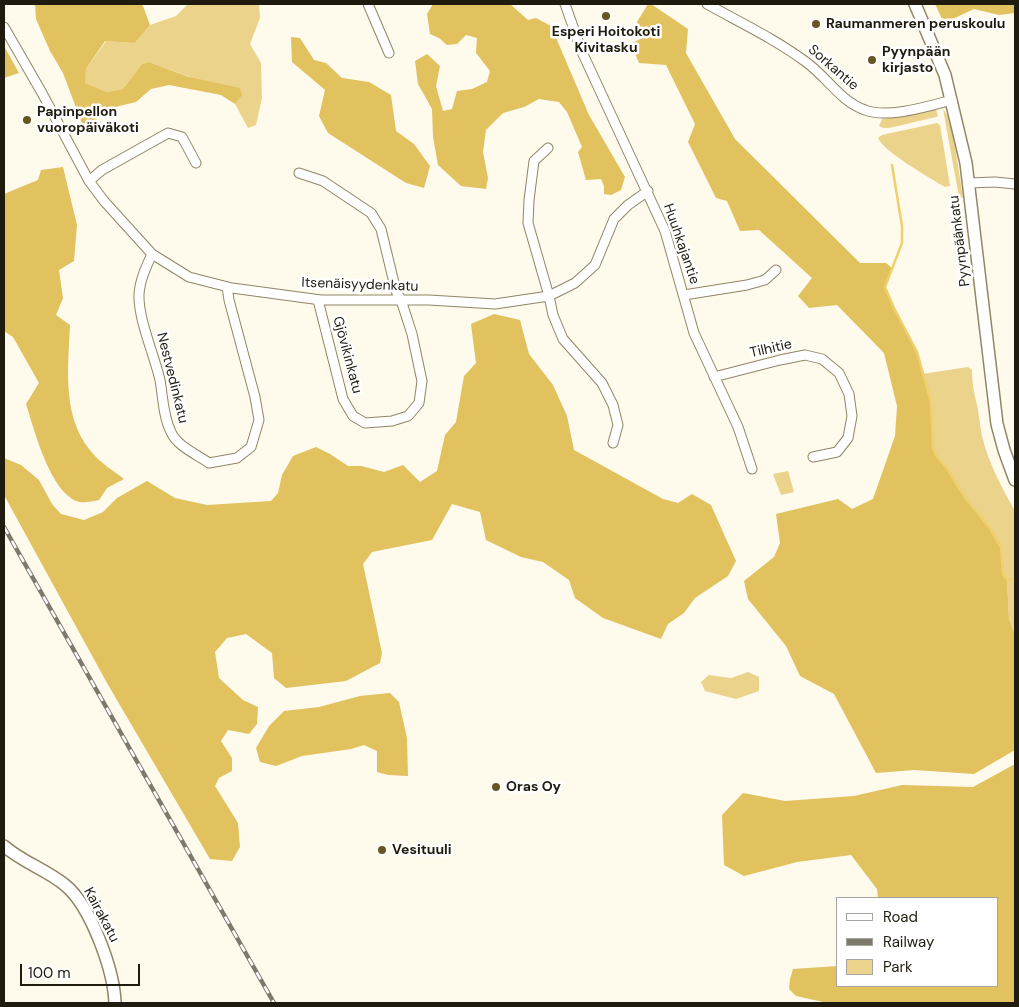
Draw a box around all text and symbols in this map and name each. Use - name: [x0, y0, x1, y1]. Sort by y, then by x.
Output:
- marker: Esperi Hoitokoti Kivitasku: [600, 10, 612, 22]
- place label: Raumanmeren peruskoulu: [826, 16, 1005, 32]
- marker: Raumanmeren peruskoulu: [810, 18, 822, 30]
- place label: Esperi Hoitokoti Kivitasku: [552, 24, 660, 56]
- street label: Sorkantie: [804, 42, 862, 94]
- place label: Pyynpään kirjasto: [882, 44, 950, 76]
- marker: Pyynpään kirjasto: [866, 54, 878, 66]
- place label: Papinpellon vuoropäiväkoti: [37, 104, 139, 136]
- marker: Papinpellon vuoropäiväkoti: [21, 114, 33, 126]
- street label: Pyynpäänkatu: [946, 194, 974, 288]
- street label: Huuhkajantie: [659, 202, 703, 286]
- street label: Itsenäisyydenkatu: [301, 275, 419, 295]
- street label: Gjövikinkatu: [329, 315, 365, 395]
- street label: Nestvedinkatu: [153, 331, 191, 425]
- street label: Tilhitie: [748, 336, 794, 362]
- place label: Oras Oy: [506, 779, 561, 795]
- marker: Oras Oy: [490, 781, 502, 793]
- place label: Vesituuli: [392, 842, 452, 858]
- marker: Vesituuli: [376, 844, 388, 856]
- street label: Kairakatu: [80, 885, 122, 945]
- legend: [836, 897, 999, 987]
- text: Road: [883, 907, 918, 927]
- text: Railway: [883, 932, 934, 952]
- scale bar: [22, 954, 142, 986]
- text: Park: [883, 957, 913, 977]
- text: 100 m: [28, 963, 71, 983]

